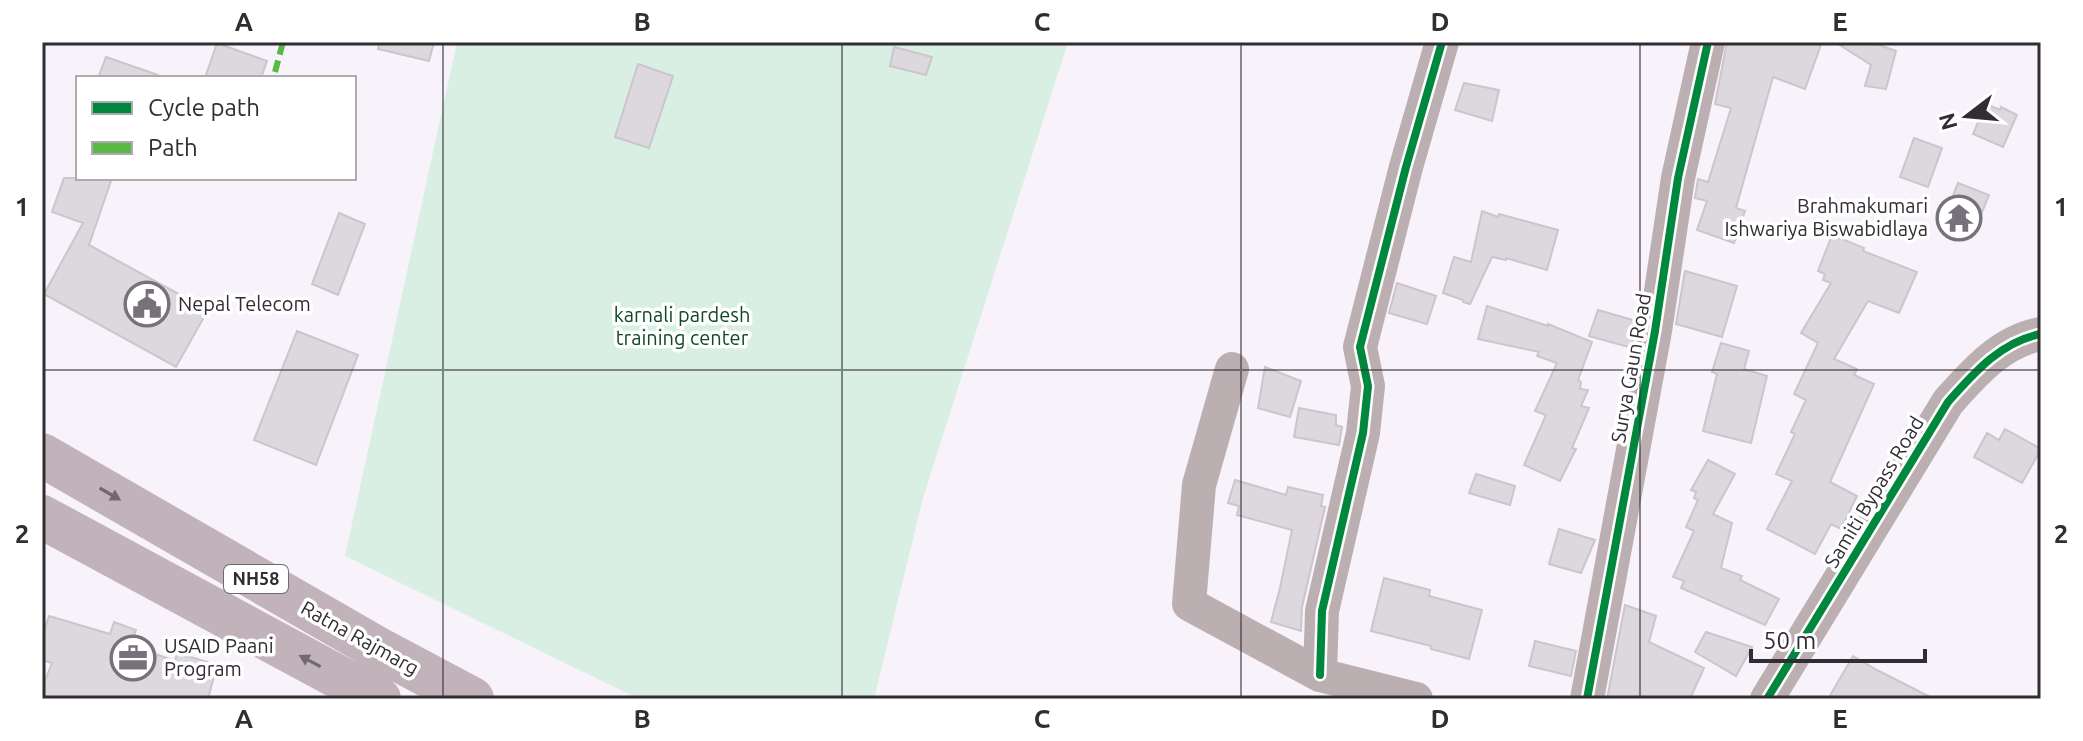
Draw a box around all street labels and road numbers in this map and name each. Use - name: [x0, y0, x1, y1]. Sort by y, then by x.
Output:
- street label: Surya Gaun Road: [1606, 291, 1655, 444]
- street label: Samiti Bypass Road: [1819, 412, 1928, 572]
- road number: NH58: [224, 565, 288, 593]
- street label: Ratna Rajmarg: [297, 596, 423, 679]

